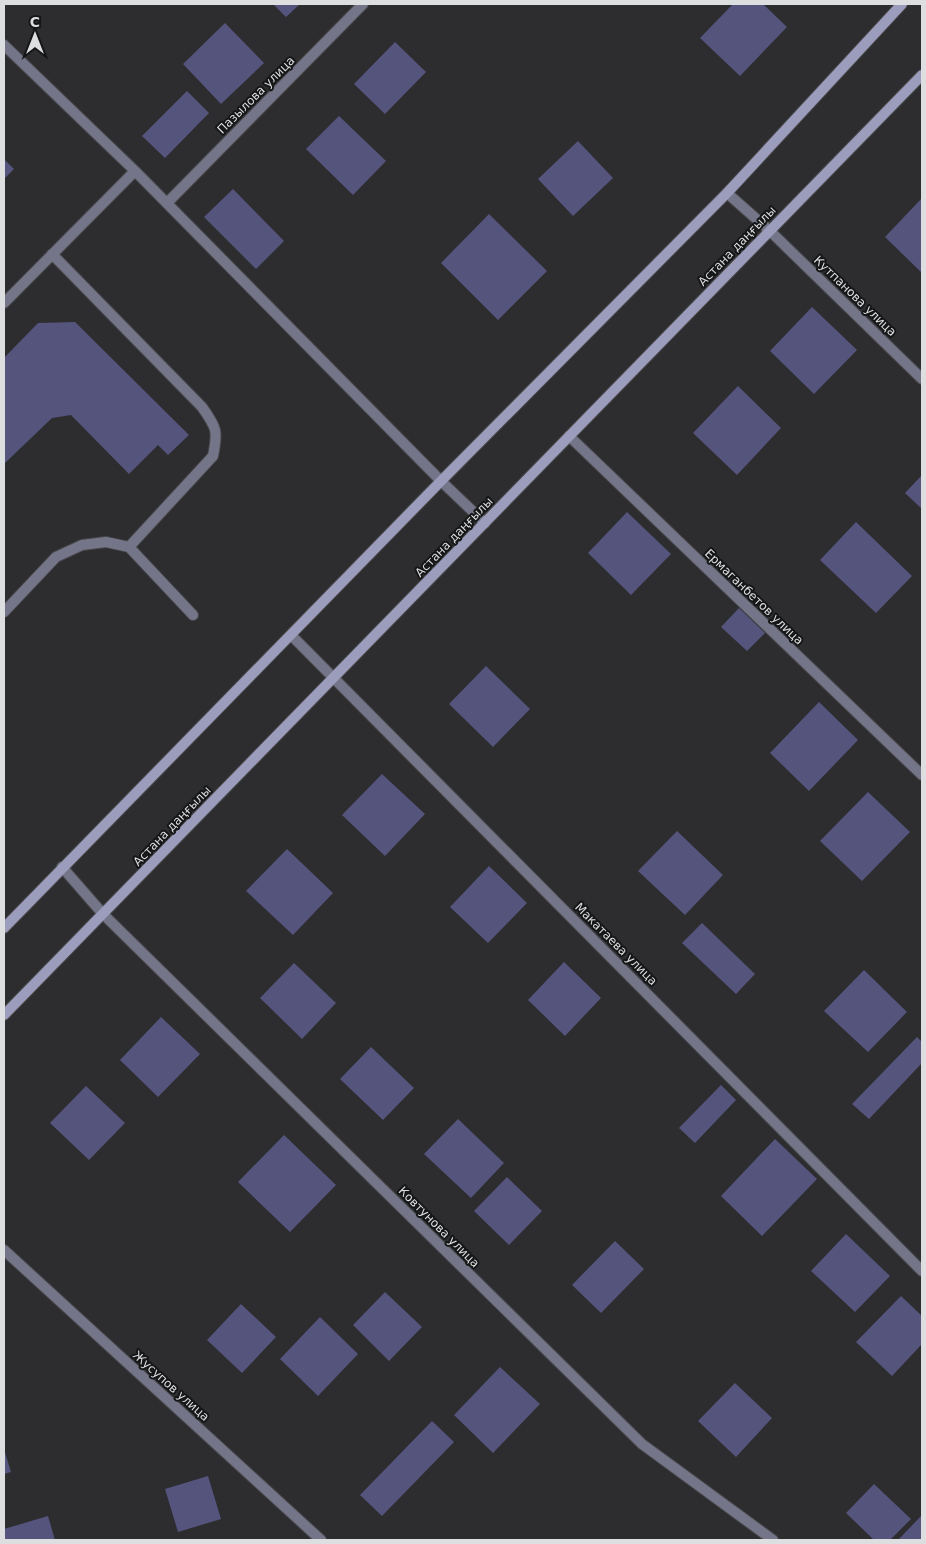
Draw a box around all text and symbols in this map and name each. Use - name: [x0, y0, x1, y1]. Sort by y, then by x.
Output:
- north arrow: [10, 10, 60, 60]
- text: С: [30, 14, 40, 30]
- street label: Пазылова улица: [214, 53, 298, 137]
- street label: Астана даңғылы: [695, 203, 779, 289]
- street label: Кутпанова улица: [811, 253, 899, 339]
- street label: Астана даңғылы: [412, 494, 496, 580]
- street label: Ермаганбетов улица: [702, 546, 806, 648]
- street label: Астана даңғылы: [130, 783, 214, 869]
- street label: Макатаева улица: [572, 900, 660, 988]
- street label: Ковтунова улица: [396, 1184, 482, 1270]
- street label: Жусупов улица: [130, 1348, 212, 1424]

